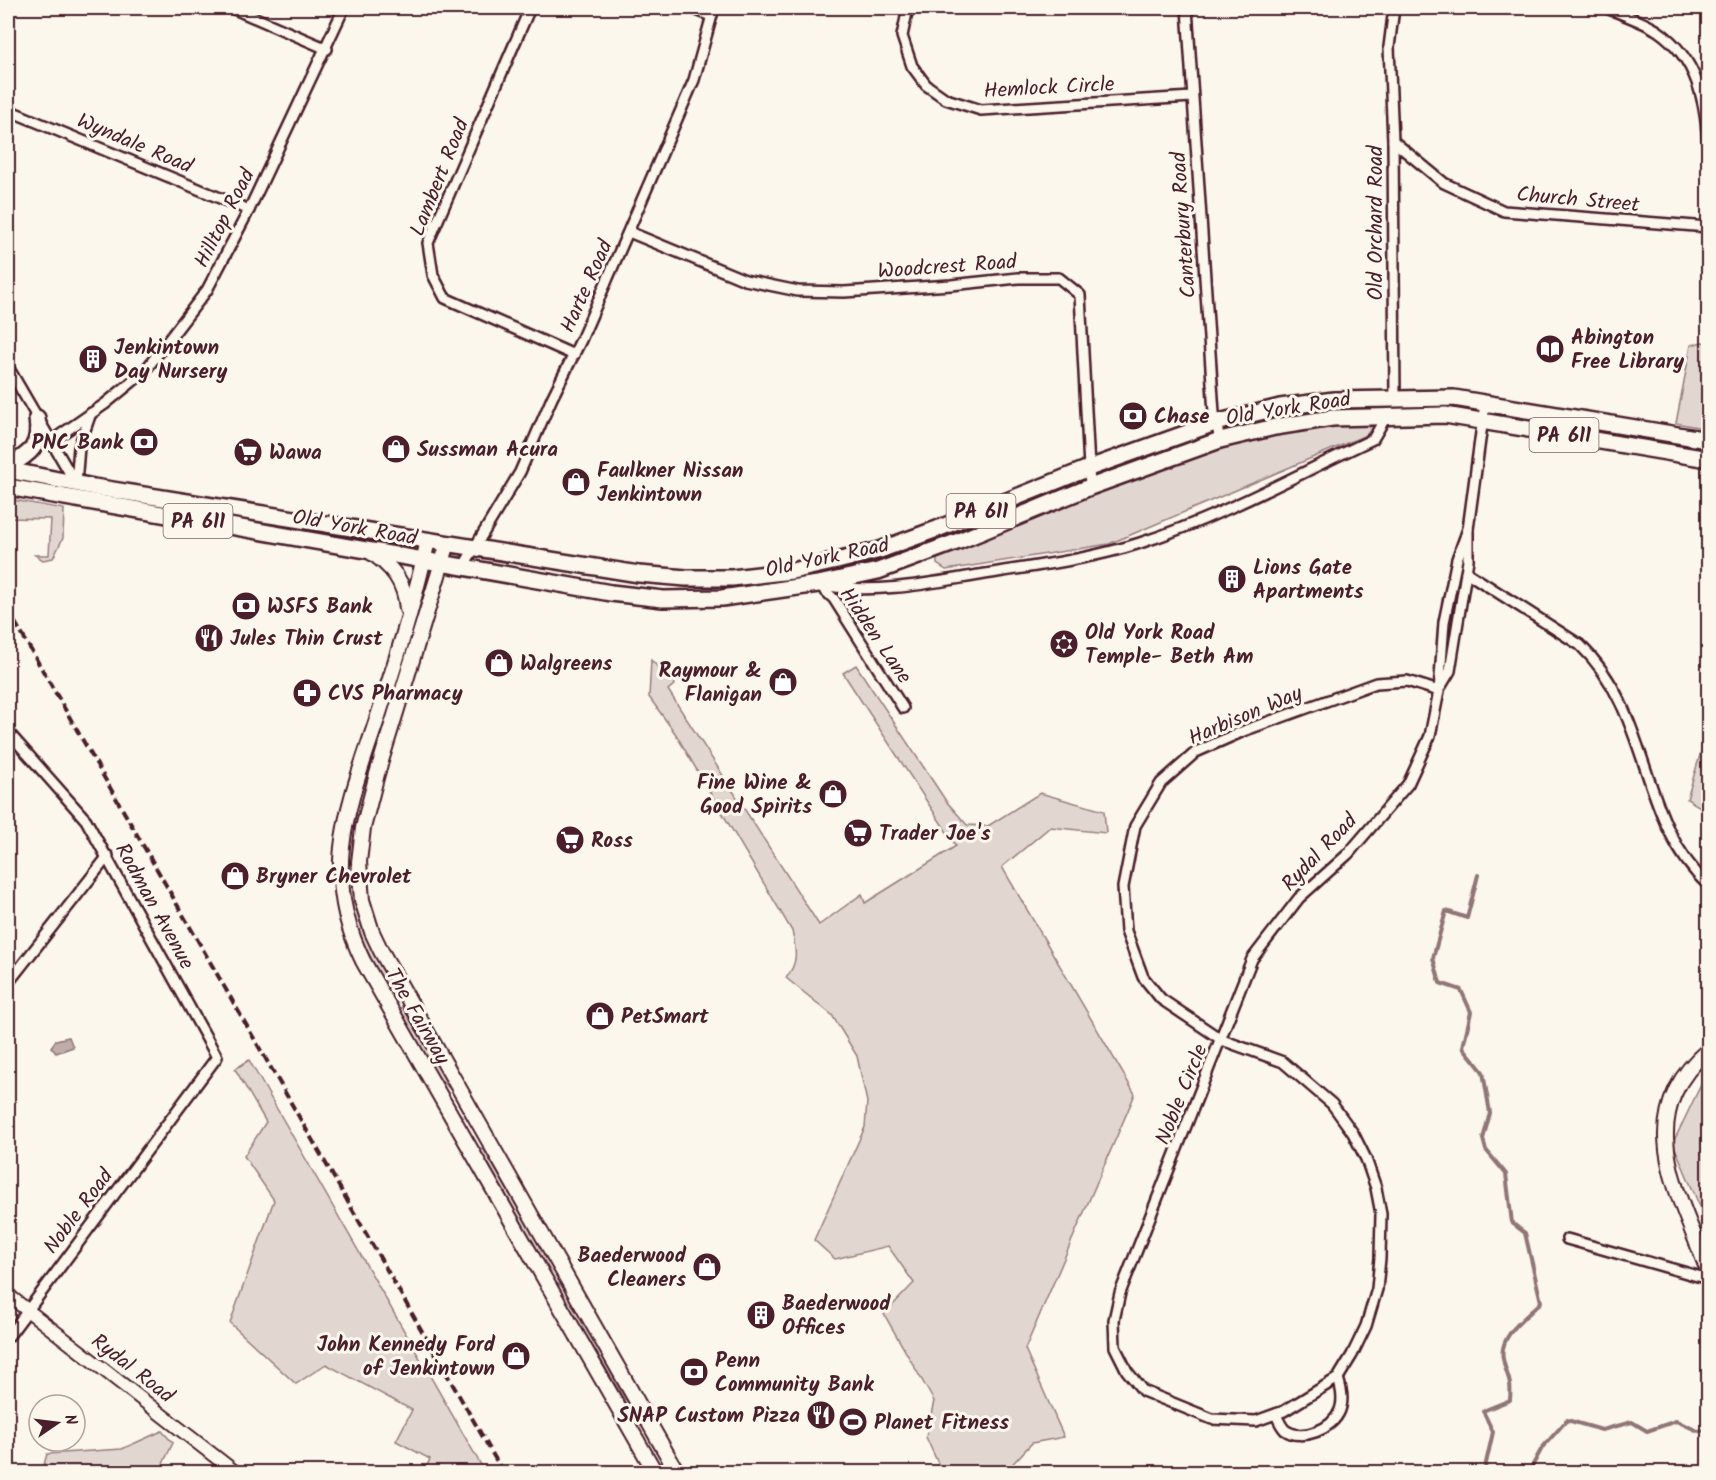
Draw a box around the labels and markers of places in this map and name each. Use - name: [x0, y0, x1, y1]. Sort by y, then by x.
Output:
- place label: Abington Free Library: [1571, 322, 1684, 379]
- place label: Jenkintown Day Nursery: [114, 332, 227, 389]
- library icon: Abington Free Library: [1534, 333, 1566, 365]
- building icon: Jenkintown Day Nursery: [77, 343, 109, 375]
- bank icon: Chase: [1117, 400, 1149, 432]
- place label: Chase: [1154, 401, 1210, 434]
- bank icon: PNC Bank: [128, 426, 160, 458]
- place label: PNC Bank: [31, 427, 124, 460]
- shop icon: Sussman Acura: [380, 433, 412, 465]
- place label: Sussman Acura: [417, 434, 558, 467]
- supermarket icon: Wawa: [232, 436, 264, 468]
- place label: Wawa: [269, 437, 322, 470]
- place label: Faulkner Nissan Jenkintown: [597, 455, 743, 512]
- shop icon: Faulkner Nissan Jenkintown: [560, 466, 592, 498]
- place label: Lions Gate Apartments: [1253, 552, 1364, 609]
- building icon: Lions Gate Apartments: [1216, 563, 1248, 595]
- bank icon: WSFS Bank: [230, 590, 262, 622]
- place label: WSFS Bank: [267, 591, 373, 624]
- place label: Old York Road Temple- Beth Am: [1085, 617, 1253, 674]
- restaurant icon: Jules Thin Crust: [193, 622, 225, 654]
- place label: Jules Thin Crust: [230, 623, 383, 656]
- synagogue icon: Old York Road Temple- Beth Am: [1048, 628, 1080, 660]
- shop icon: Walgreens: [483, 647, 515, 679]
- place label: Walgreens: [520, 648, 613, 681]
- place label: Raymour & Flanigan: [659, 655, 762, 712]
- shop icon: Raymour & Flanigan: [767, 666, 799, 698]
- pharmacy icon: CVS Pharmacy: [291, 677, 323, 709]
- place label: CVS Pharmacy: [328, 678, 463, 711]
- place label: Fine Wine & Good Spirits: [697, 767, 812, 824]
- shop icon: Fine Wine & Good Spirits: [817, 778, 849, 810]
- supermarket icon: Trader Joe's: [842, 817, 874, 849]
- place label: Trader Joe's: [879, 818, 991, 851]
- supermarket icon: Ross: [554, 824, 586, 856]
- place label: Ross: [591, 825, 633, 858]
- shop icon: Bryner Chevrolet: [219, 860, 251, 892]
- place label: Bryner Chevrolet: [256, 861, 412, 894]
- shop icon: PetSmart: [584, 1000, 616, 1032]
- place label: PetSmart: [621, 1001, 709, 1034]
- place label: Baederwood Cleaners: [577, 1240, 687, 1297]
- shop icon: Baederwood Cleaners: [691, 1251, 723, 1283]
- place label: Baederwood Offices: [782, 1288, 891, 1345]
- building icon: Baederwood Offices: [745, 1299, 777, 1331]
- place label: John Kennedy Ford of Jenkintown: [317, 1329, 496, 1386]
- shop icon: John Kennedy Ford of Jenkintown: [500, 1340, 532, 1372]
- place label: Penn Community Bank: [715, 1345, 874, 1402]
- bank icon: Penn Community Bank: [678, 1356, 710, 1388]
- restaurant icon: SNAP Custom Pizza: [805, 1399, 837, 1431]
- place label: SNAP Custom Pizza: [617, 1400, 800, 1433]
- sports icon: Planet Fitness: [837, 1406, 869, 1438]
- place label: Planet Fitness: [874, 1407, 1009, 1440]

